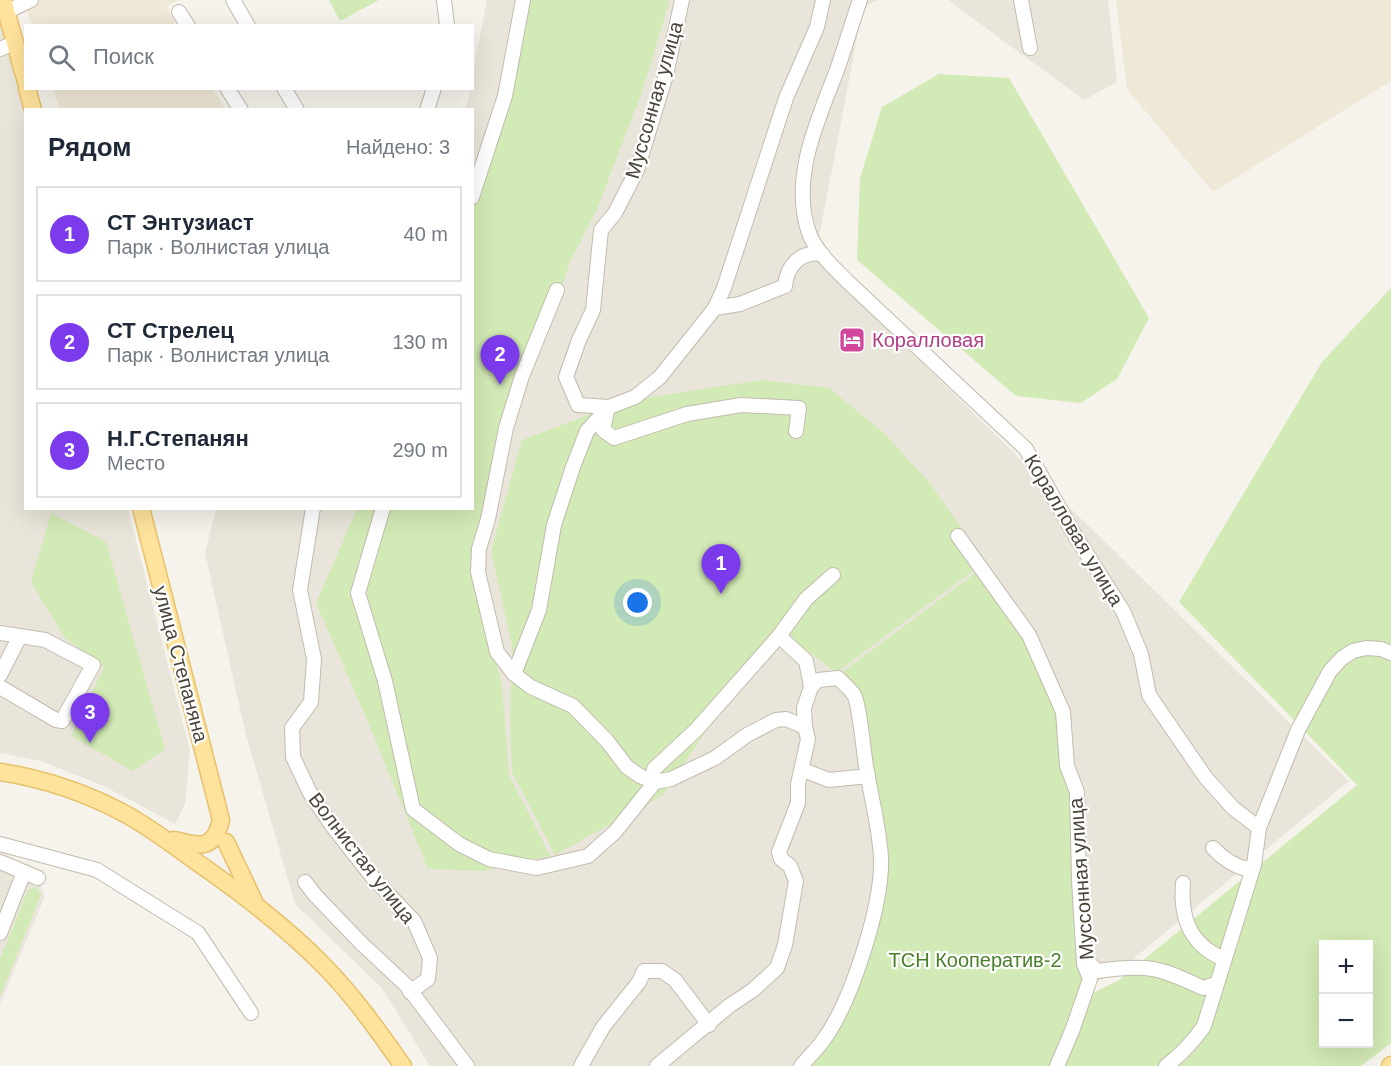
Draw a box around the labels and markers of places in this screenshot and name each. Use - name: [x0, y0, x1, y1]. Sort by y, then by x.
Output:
- hotel icon: Коралловая: [837, 325, 867, 355]
- place label: Коралловая: [872, 329, 984, 351]
- pin: 2: [480, 336, 520, 385]
- pin: 1: [702, 544, 740, 594]
- pin: 3: [70, 694, 110, 743]

